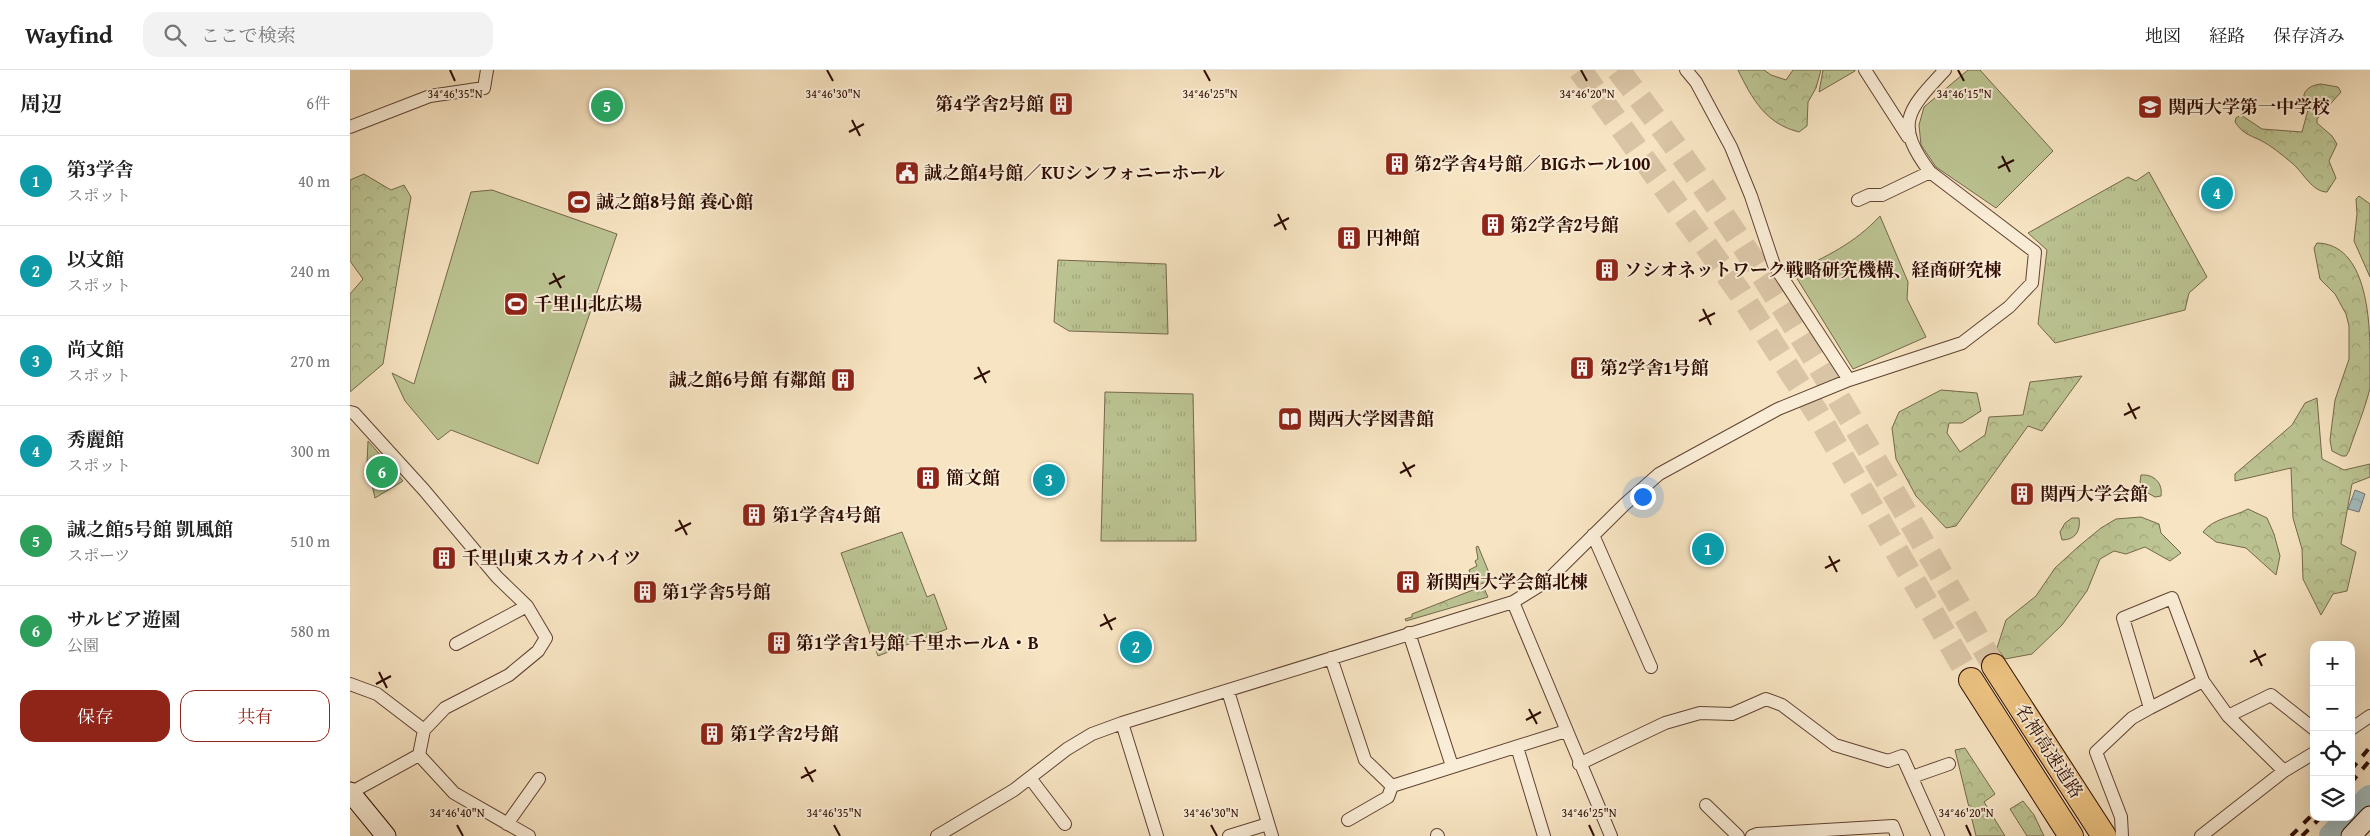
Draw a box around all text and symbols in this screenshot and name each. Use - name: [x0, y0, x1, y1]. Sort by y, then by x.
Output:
- search box: [143, 12, 493, 57]
- text: Wayfind: [25, 17, 113, 52]
- icon: search: [161, 21, 189, 49]
- text: ここで検索: [201, 21, 296, 49]
- text: 地図: [2145, 22, 2181, 49]
- text: 経路: [2209, 22, 2245, 49]
- text: 保存済み: [2273, 22, 2345, 49]
- text: 34°46'35"N: [427, 85, 483, 102]
- text: 34°46'30"N: [805, 85, 861, 102]
- text: 34°46'25"N: [1182, 85, 1238, 102]
- text: 34°46'20"N: [1559, 85, 1615, 102]
- text: 34°46'15"N: [1936, 85, 1992, 102]
- pin: 5: [591, 87, 623, 125]
- text: 周辺: [20, 88, 62, 119]
- place label: 第4学舎2号館: [935, 90, 1044, 117]
- text: 6件: [306, 91, 330, 115]
- building icon: 第4学舎2号館: [1048, 91, 1074, 117]
- place label: 関西大学第一中学校: [2168, 93, 2330, 120]
- school or university icon: 関西大学第一中学校: [2137, 94, 2163, 120]
- place label: 第2学舎4号館／BIGホール100: [1414, 150, 1650, 177]
- building icon: 第2学舎4号館／BIGホール100: [1384, 151, 1410, 177]
- text: 第3学舎: [67, 155, 134, 183]
- place label: 誠之館4号館／KUシンフォニーホール: [924, 159, 1225, 186]
- public building icon: 誠之館4号館／KUシンフォニーホール: [894, 160, 920, 186]
- text: 1: [32, 169, 40, 193]
- text: 40 m: [298, 169, 330, 193]
- pin: 4: [2201, 174, 2233, 212]
- text: スポット: [67, 183, 131, 207]
- place label: 誠之館8号館 養心館: [596, 188, 753, 215]
- sports icon: 誠之館8号館 養心館: [566, 189, 592, 215]
- place label: 第2学舎2号館: [1510, 211, 1619, 238]
- building icon: 第2学舎2号館: [1480, 212, 1506, 238]
- place label: 円神館: [1366, 224, 1420, 251]
- building icon: 円神館: [1336, 225, 1362, 251]
- text: 以文館: [67, 245, 124, 273]
- place label: ソシオネットワーク戦略研究機構、経商研究棟: [1624, 256, 2002, 283]
- building icon: ソシオネットワーク戦略研究機構、経商研究棟: [1594, 257, 1620, 283]
- text: 2: [32, 259, 40, 283]
- text: 240 m: [290, 259, 330, 283]
- text: スポット: [67, 273, 131, 297]
- place label: 千里山北広場: [534, 290, 642, 317]
- sports icon: 千里山北広場: [503, 291, 529, 317]
- text: 尚文館: [67, 335, 124, 363]
- text: 3: [32, 349, 40, 373]
- text: 270 m: [290, 349, 330, 373]
- place label: 第2学舎1号館: [1600, 354, 1709, 381]
- building icon: 第2学舎1号館: [1569, 355, 1595, 381]
- text: スポット: [67, 363, 131, 387]
- place label: 誠之館6号館 有鄰館: [669, 366, 826, 393]
- building icon: 誠之館6号館 有鄰館: [830, 367, 856, 393]
- place label: 関西大学図書館: [1308, 405, 1434, 432]
- library icon: 関西大学図書館: [1277, 406, 1303, 432]
- text: 秀麗館: [67, 425, 124, 453]
- text: 4: [32, 439, 40, 463]
- text: 300 m: [290, 439, 330, 463]
- text: スポット: [67, 453, 131, 477]
- pin: 6: [366, 453, 398, 491]
- pin: 3: [1033, 461, 1065, 499]
- place label: 簡文館: [946, 464, 1000, 491]
- building icon: 簡文館: [915, 465, 941, 491]
- place label: 関西大学会館: [2040, 480, 2148, 507]
- building icon: 関西大学会館: [2009, 481, 2035, 507]
- your location: [1630, 484, 1656, 510]
- place label: 第1学舎4号館: [772, 501, 881, 528]
- building icon: 第1学舎4号館: [741, 502, 767, 528]
- text: 誠之館5号館 凱風館: [67, 515, 233, 543]
- text: 5: [32, 529, 40, 553]
- text: 510 m: [290, 529, 330, 553]
- pin: 1: [1692, 530, 1724, 568]
- text: スポーツ: [67, 543, 130, 567]
- place label: 千里山東スカイハイツ: [462, 544, 641, 571]
- building icon: 千里山東スカイハイツ: [431, 545, 457, 571]
- place label: 新関西大学会館北棟: [1426, 568, 1588, 595]
- building icon: 新関西大学会館北棟: [1395, 569, 1421, 595]
- place label: 第1学舎5号館: [662, 578, 771, 605]
- building icon: 第1学舎5号館: [632, 579, 658, 605]
- text: サルビア遊園: [67, 605, 180, 633]
- text: 6: [32, 619, 40, 643]
- text: 580 m: [290, 619, 330, 643]
- pin: 2: [1120, 628, 1152, 666]
- place label: 第1学舎1号館 千里ホールA・B: [796, 629, 1039, 656]
- building icon: 第1学舎1号館 千里ホールA・B: [766, 630, 792, 656]
- text: 公園: [67, 633, 99, 657]
- map controls: [2310, 641, 2355, 821]
- button: +: [2310, 641, 2355, 686]
- button: −: [2310, 686, 2355, 731]
- button: 保存: [20, 690, 170, 742]
- button: 共有: [180, 690, 330, 742]
- street label: 名神高速道路: [2009, 698, 2090, 803]
- place label: 第1学舎2号館: [730, 720, 839, 747]
- building icon: 第1学舎2号館: [699, 721, 725, 747]
- button: locate: [2310, 731, 2355, 776]
- button: layers: [2310, 776, 2355, 821]
- text: 34°46'40"N: [429, 804, 485, 821]
- text: 34°46'35"N: [806, 804, 862, 821]
- text: 34°46'30"N: [1183, 804, 1239, 821]
- text: 34°46'25"N: [1561, 804, 1617, 821]
- text: 34°46'20"N: [1938, 804, 1994, 821]

